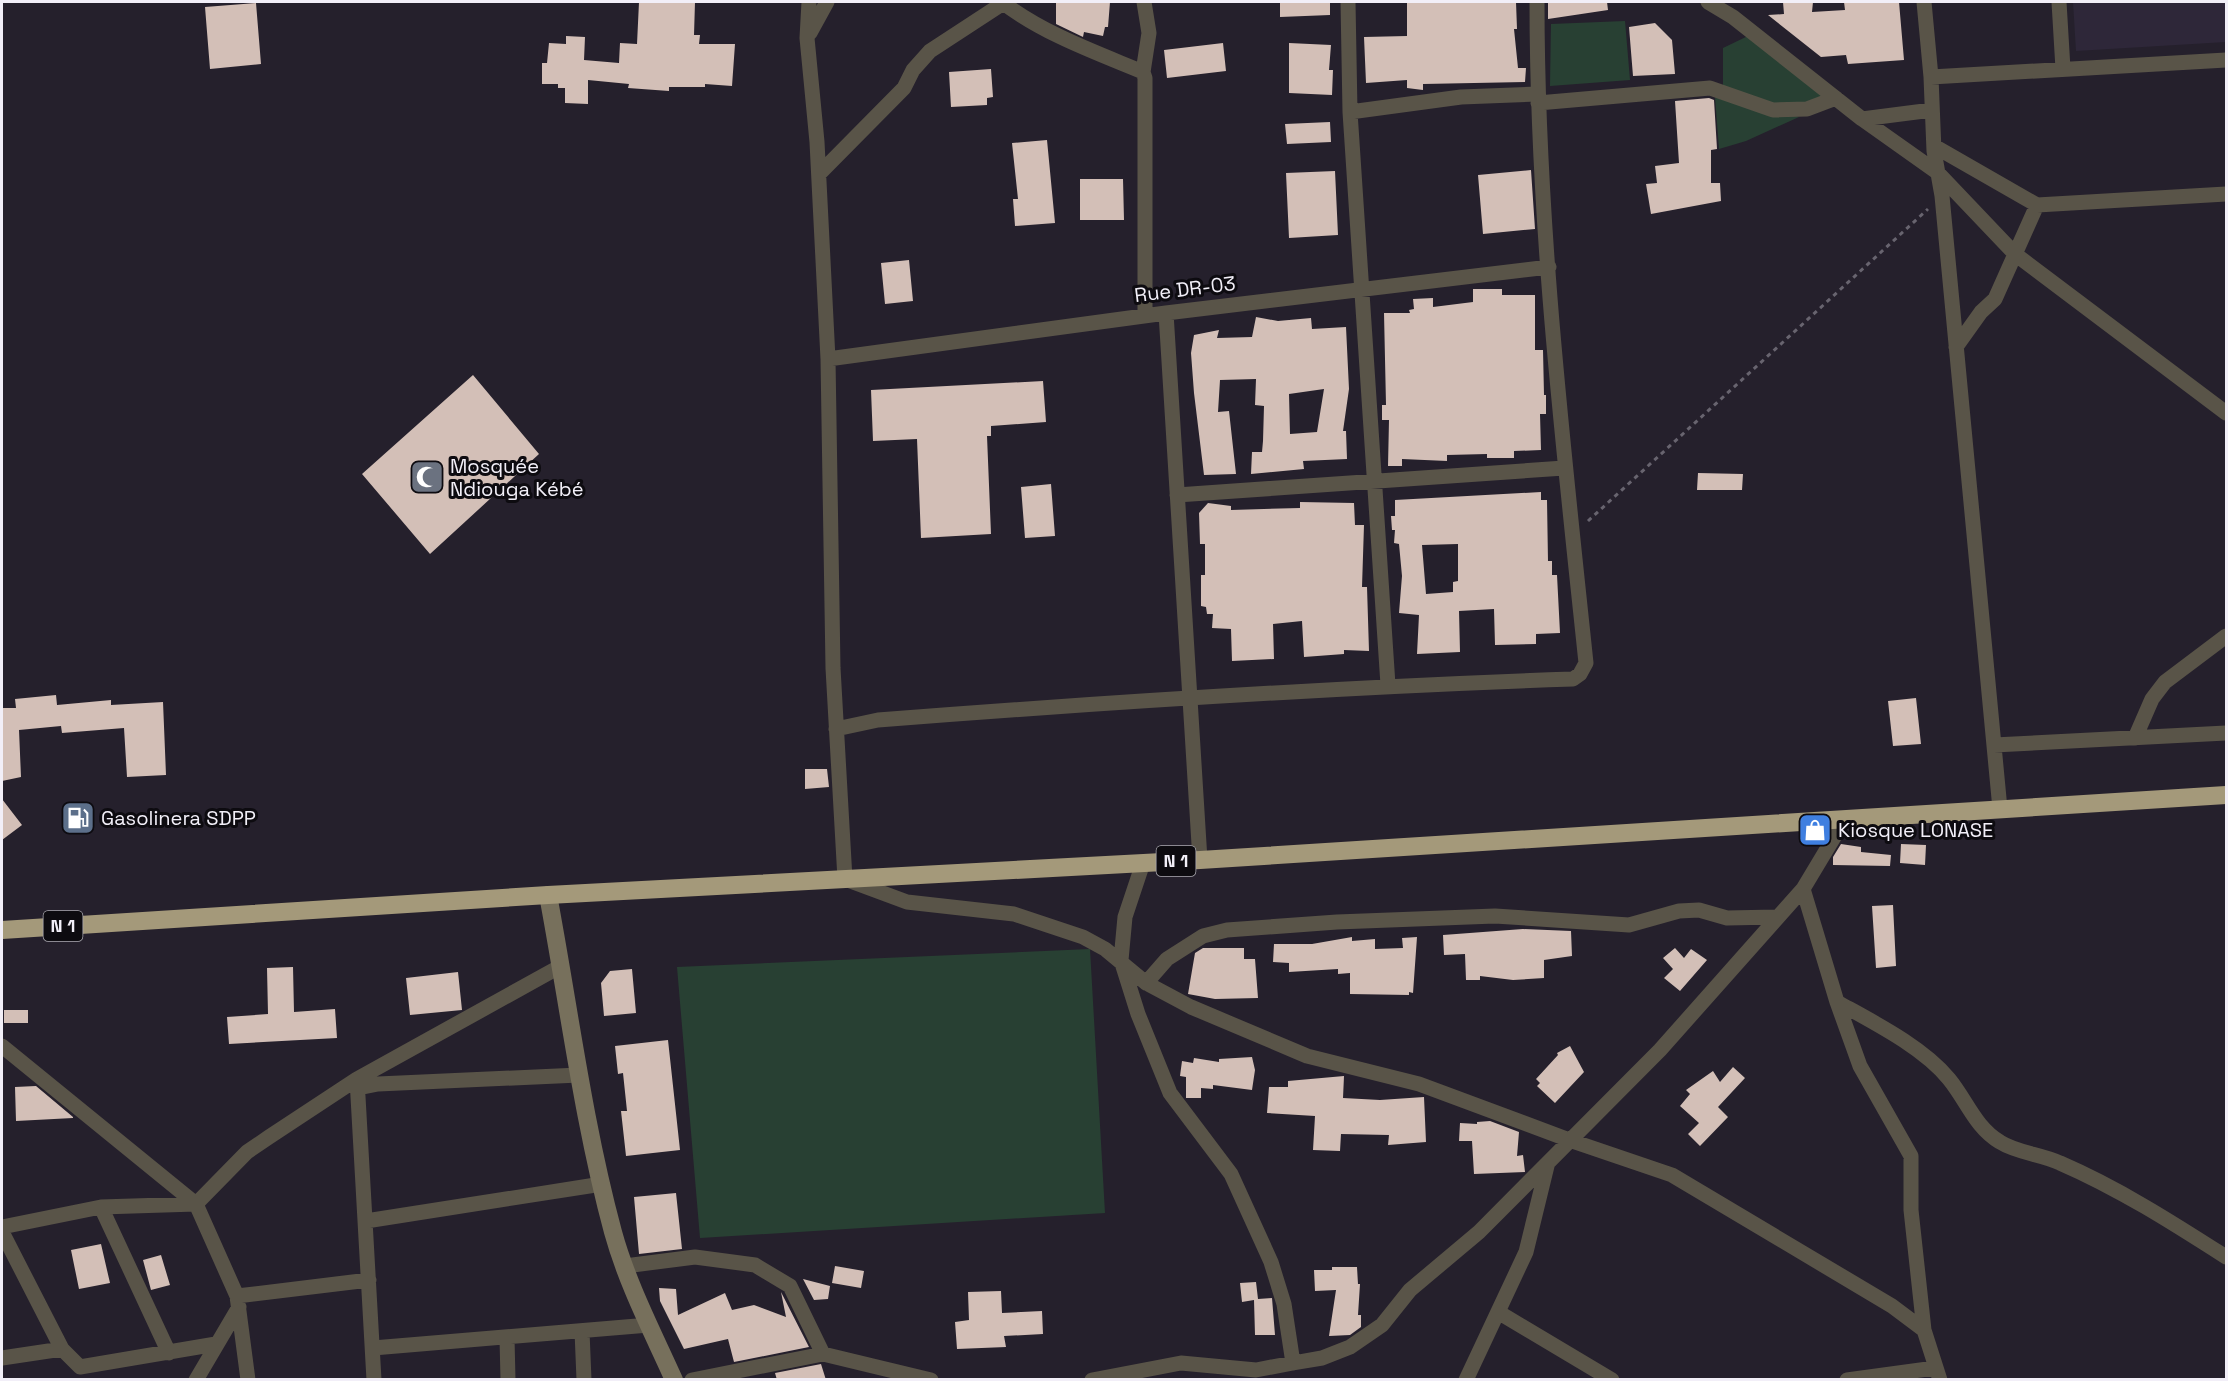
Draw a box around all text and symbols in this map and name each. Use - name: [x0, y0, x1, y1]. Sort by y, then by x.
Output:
- street label: Rue DR-03: [1133, 270, 1237, 308]
- place label: Mosquée Ndiouga Kébé: [450, 453, 584, 502]
- mosque icon: Mosquée Ndiouga Kébé: [409, 459, 445, 495]
- fuel station icon: Gasolinera SDPP: [60, 800, 96, 836]
- place label: Gasolinera SDPP: [101, 805, 256, 831]
- shop icon: Kiosque LONASE: [1797, 812, 1833, 848]
- place label: Kiosque LONASE: [1838, 817, 1993, 843]
- road number: N 1: [1156, 846, 1196, 876]
- road number: N 1: [44, 911, 82, 941]

